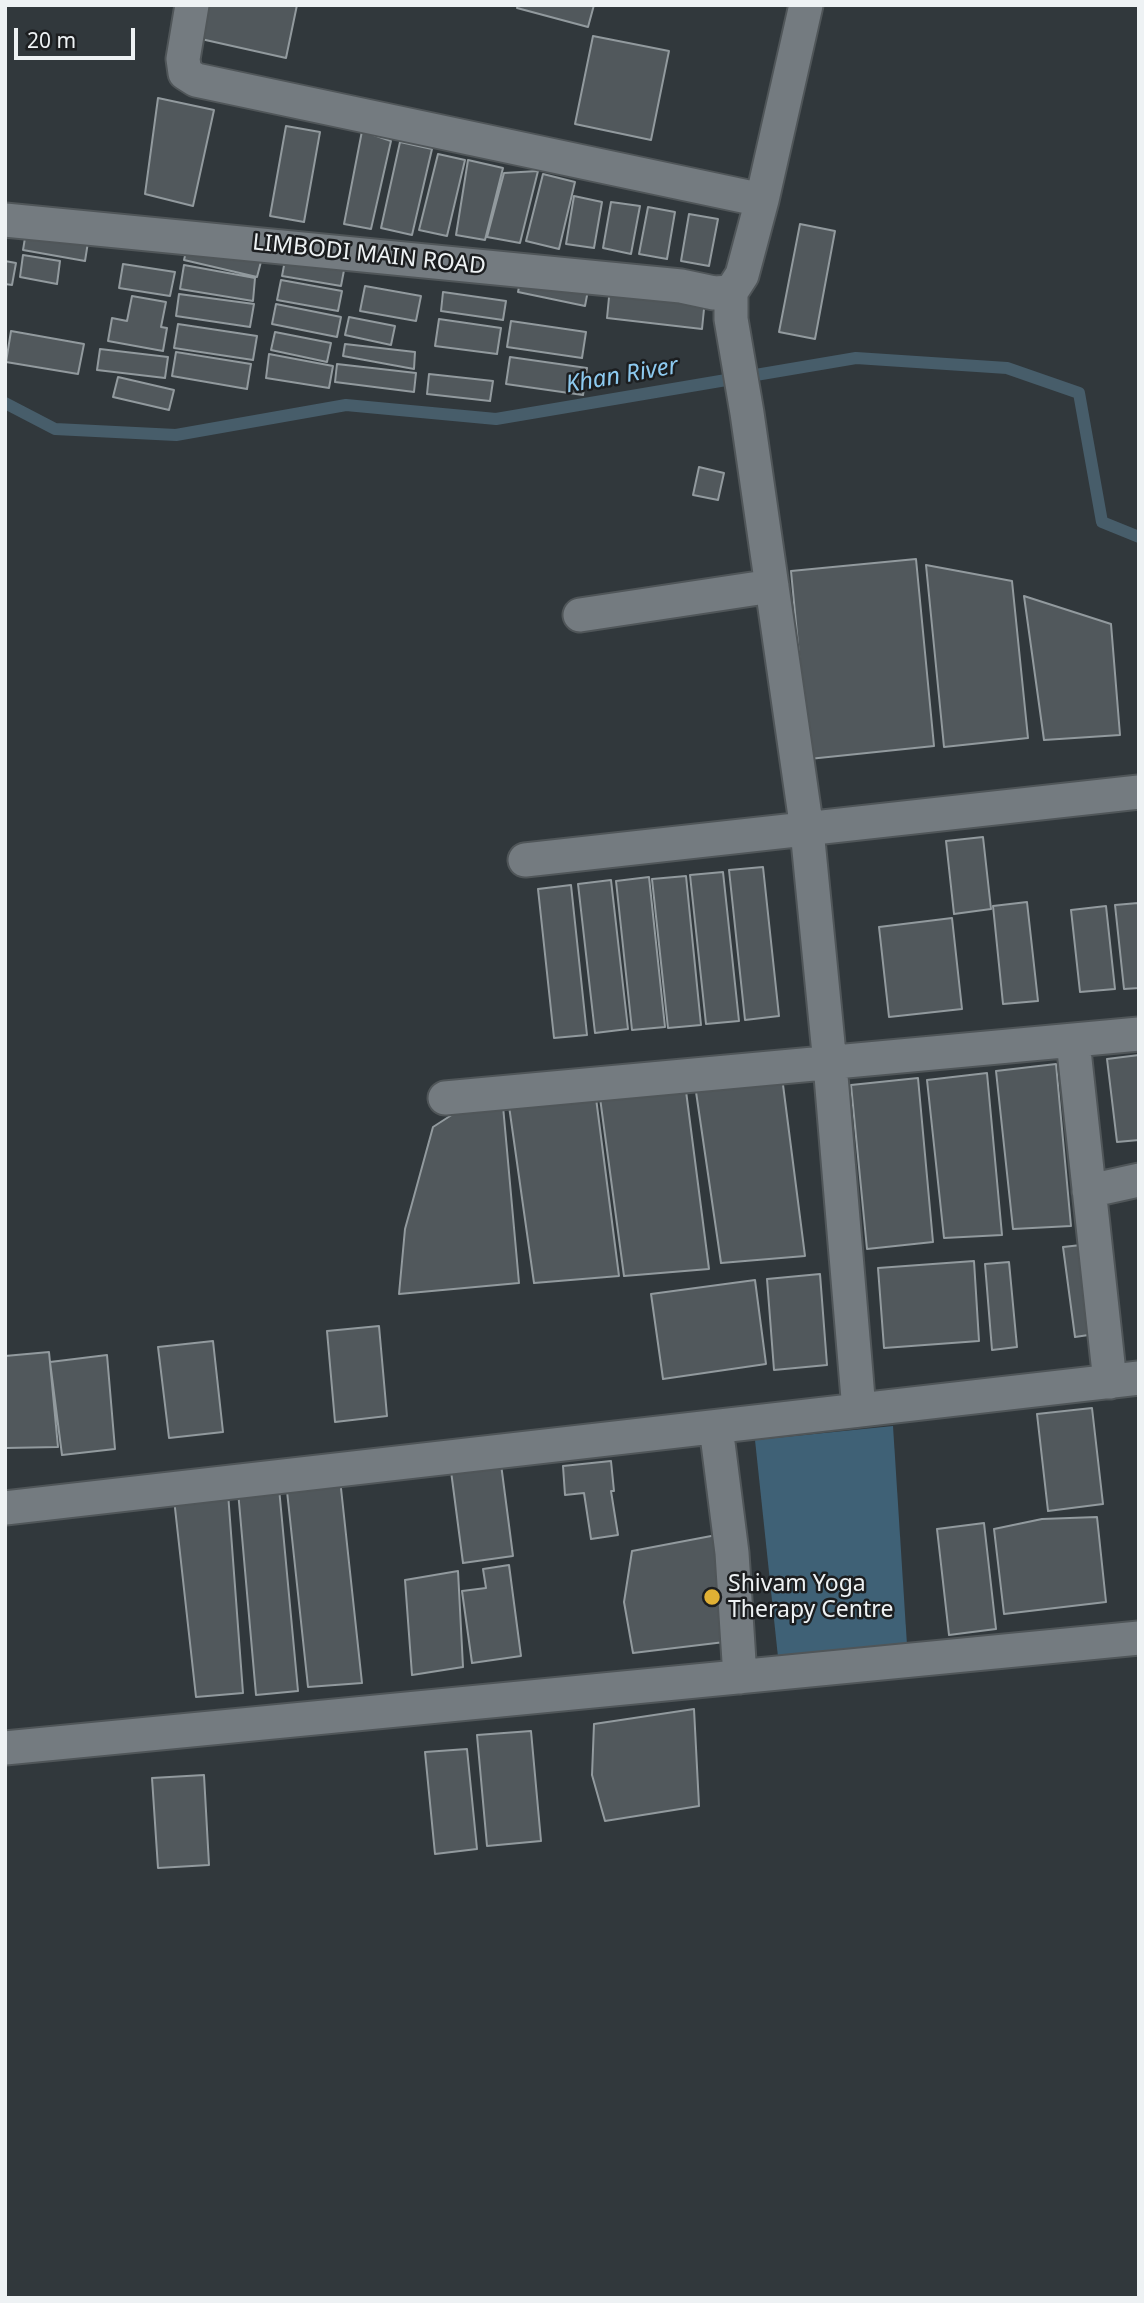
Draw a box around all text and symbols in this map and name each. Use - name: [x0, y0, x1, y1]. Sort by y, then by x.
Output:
- scale bar: [18, 14, 138, 58]
- text: 20 m: [27, 26, 76, 54]
- street label: LIMBODI MAIN ROAD: [251, 229, 487, 281]
- water label: Khan River: [563, 352, 681, 400]
- place label: Shivam Yoga Therapy Centre: [728, 1570, 893, 1624]
- marker: Shivam Yoga Therapy Centre: [702, 1587, 722, 1607]

